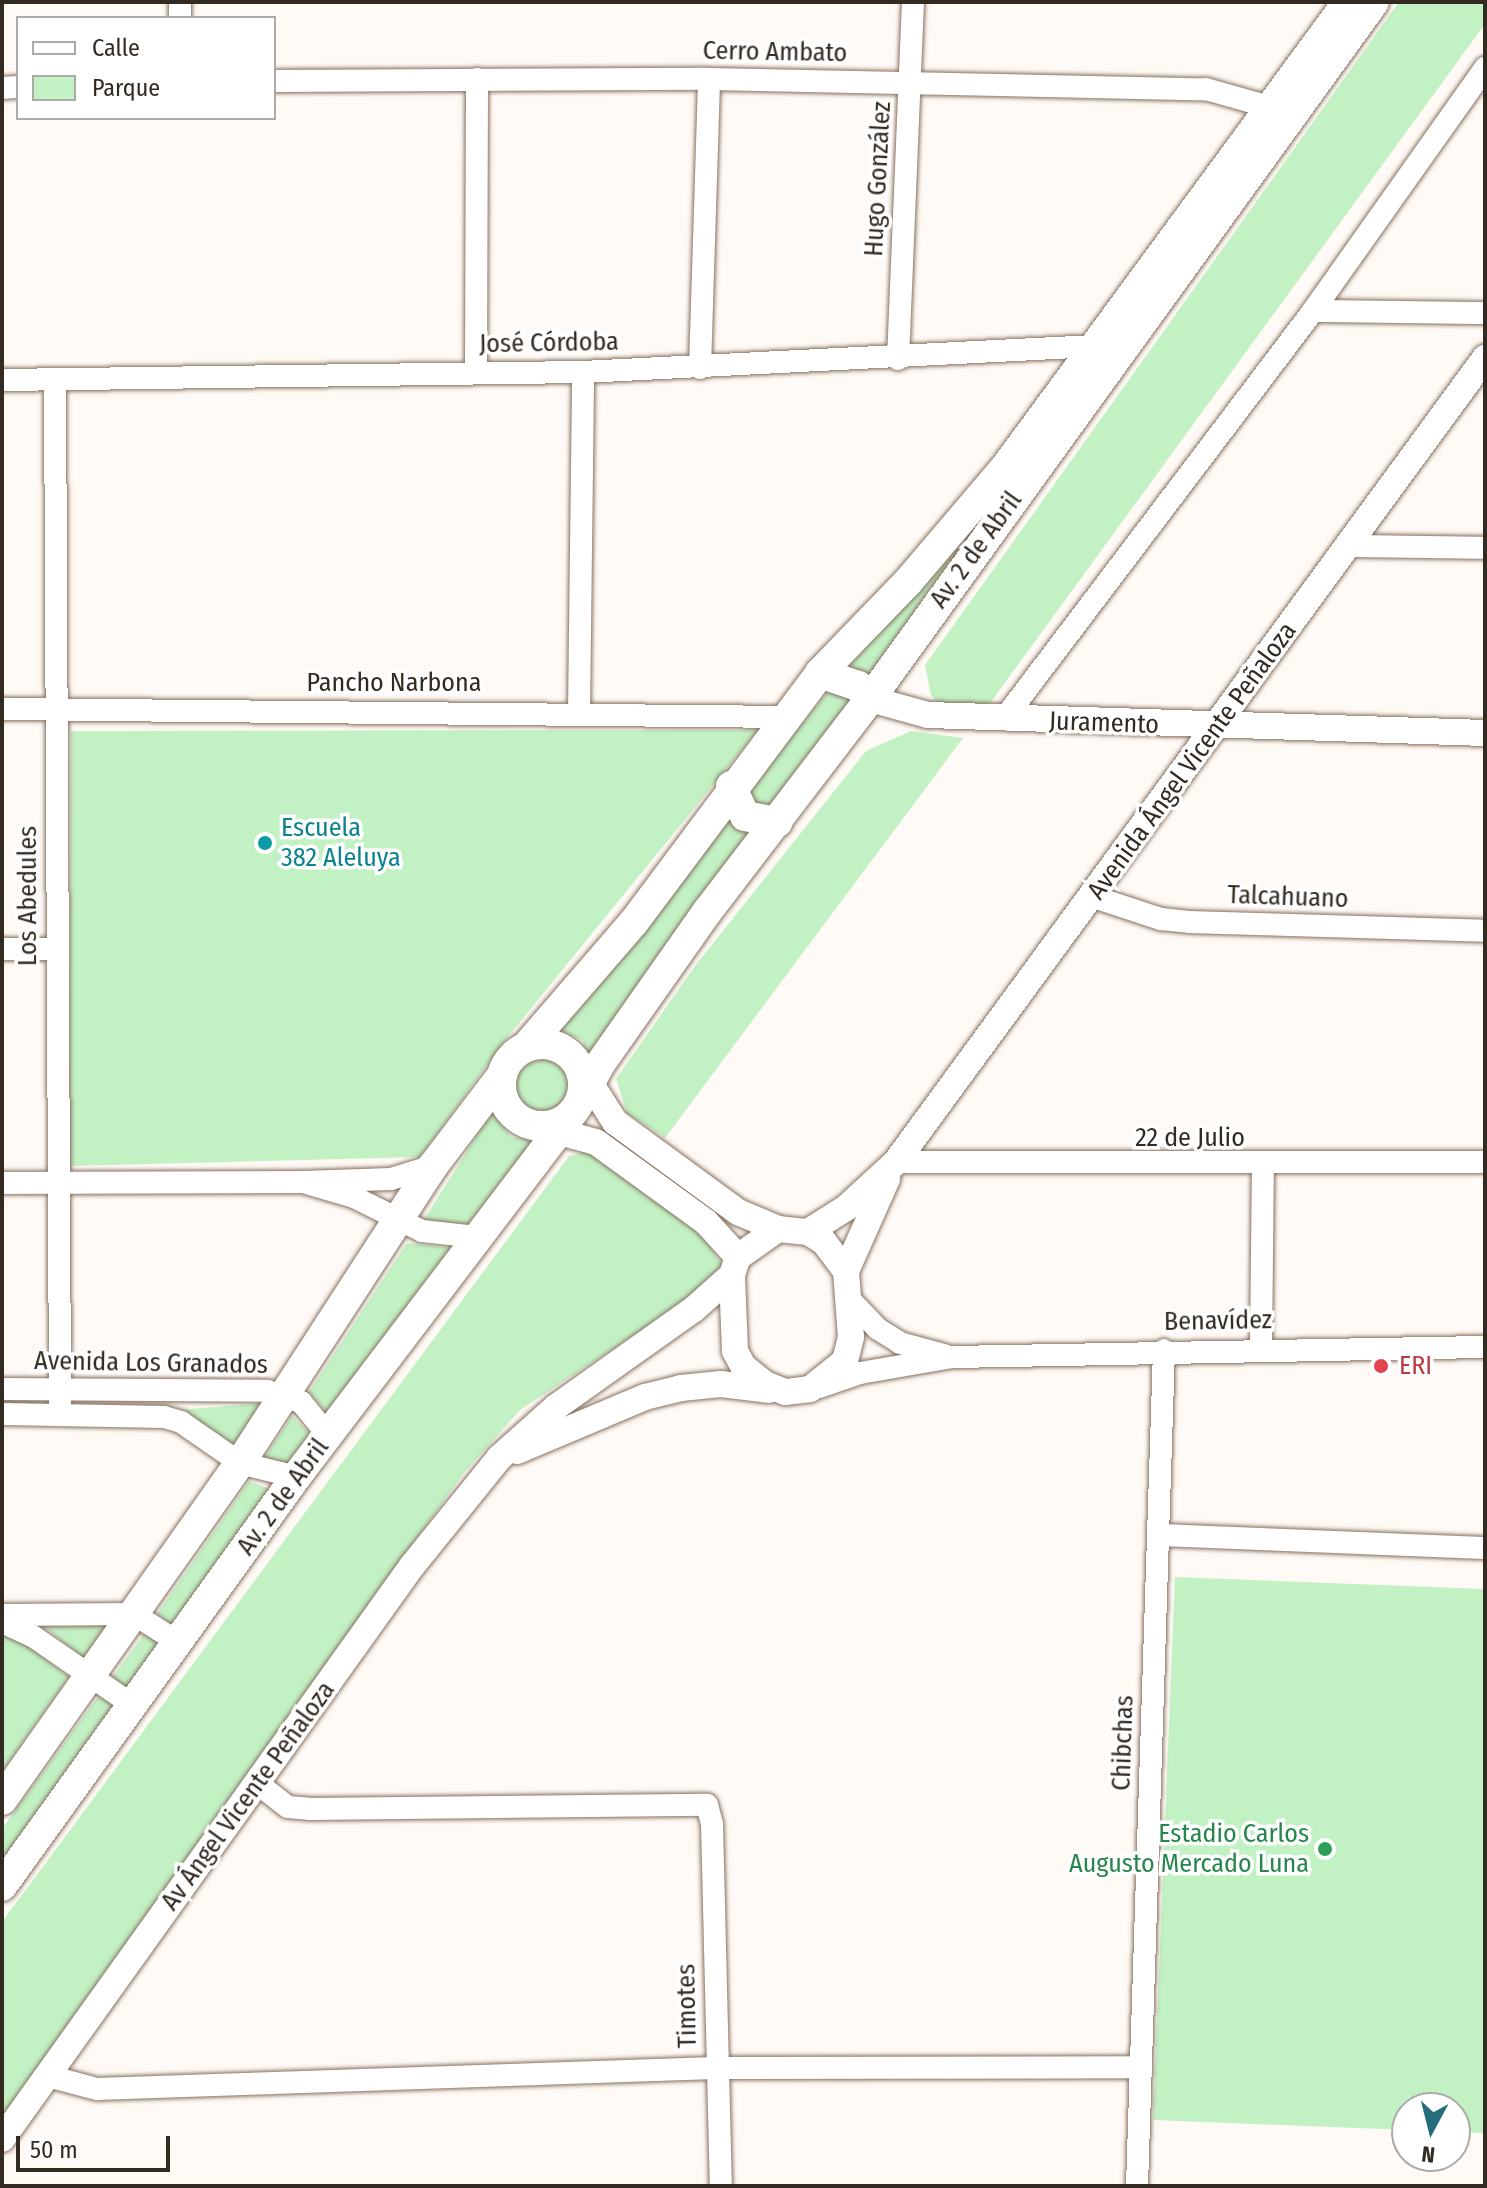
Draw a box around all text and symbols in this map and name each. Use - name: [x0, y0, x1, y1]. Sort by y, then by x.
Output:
- legend: [16, 16, 276, 120]
- text: Calle: [92, 34, 140, 62]
- street label: Cerro Ambato: [702, 35, 848, 69]
- text: Parque: [92, 74, 160, 102]
- street label: Hugo González: [858, 101, 898, 257]
- street label: José Córdoba: [479, 326, 619, 360]
- street label: Av. 2 de Abril: [923, 486, 1029, 614]
- street label: Avenida Ángel Vicente Peñaloza: [1081, 616, 1303, 906]
- street label: Pancho Narbona: [307, 667, 481, 699]
- street label: Juramento: [1048, 705, 1160, 741]
- place label: Escuela 382 Aleluya: [281, 812, 401, 874]
- street label: Los Abedules: [12, 826, 44, 966]
- marker: Escuela 382 Aleluya: [256, 834, 274, 852]
- street label: Talcahuano: [1227, 879, 1349, 915]
- street label: 22 de Julio: [1135, 1122, 1245, 1154]
- street label: Benavídez: [1164, 1304, 1272, 1338]
- street label: Avenida Los Granados: [34, 1345, 268, 1381]
- place label: ERI: [1399, 1350, 1432, 1382]
- marker: ERI: [1370, 1355, 1392, 1377]
- street label: Av. 2 de Abril: [230, 1433, 336, 1561]
- street label: Av Ángel Vicente Peñaloza: [155, 1676, 341, 1916]
- street label: Chibchas: [1106, 1695, 1140, 1791]
- place label: Estadio Carlos Augusto Mercado Luna: [1069, 1818, 1309, 1880]
- marker: Estadio Carlos Augusto Mercado Luna: [1316, 1840, 1334, 1858]
- street label: Timotes: [671, 1964, 703, 2048]
- north arrow: [1391, 2092, 1471, 2172]
- scale bar: [20, 2120, 174, 2170]
- text: 50 m: [30, 2136, 78, 2164]
- text: N: [1420, 2140, 1436, 2169]

